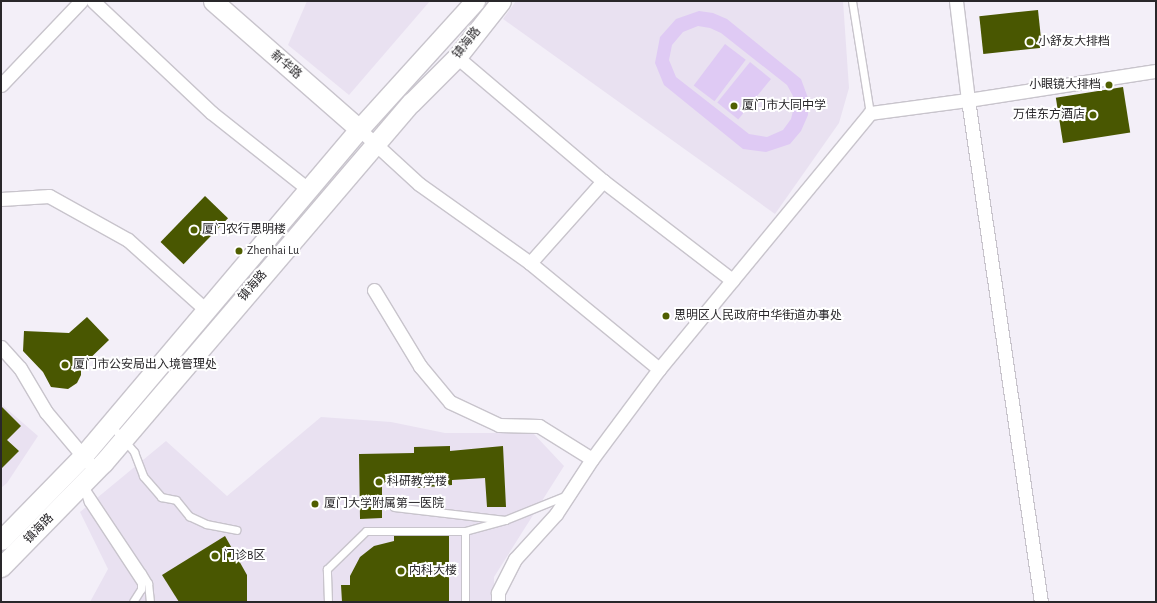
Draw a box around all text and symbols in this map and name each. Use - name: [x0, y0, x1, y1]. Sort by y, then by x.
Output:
- street label: 镇海路: [450, 24, 484, 62]
- place label: 小舒友大排档: [1038, 35, 1110, 49]
- marker: 小舒友大排档: [1025, 37, 1035, 47]
- street label: 新华路: [268, 48, 304, 82]
- place label: 小眼镜大排档: [1029, 78, 1101, 92]
- marker: 小眼镜大排档: [1104, 80, 1114, 90]
- place label: 厦门市大同中学: [742, 99, 826, 113]
- marker: 厦门市大同中学: [729, 101, 739, 111]
- place label: 万佳东方酒店: [1013, 108, 1085, 122]
- marker: 万佳东方酒店: [1088, 110, 1098, 120]
- place label: 厦门农行思明楼: [202, 223, 286, 237]
- marker: 厦门农行思明楼: [189, 225, 199, 235]
- place label: Zhenhai Lu: [247, 244, 299, 258]
- marker: Zhenhai Lu: [234, 246, 244, 256]
- street label: 镇海路: [236, 268, 270, 304]
- place label: 思明区人民政府中华街道办事处: [674, 309, 842, 323]
- marker: 思明区人民政府中华街道办事处: [661, 311, 671, 321]
- place label: 厦门市公安局出入境管理处: [73, 358, 217, 372]
- marker: 厦门市公安局出入境管理处: [60, 360, 70, 370]
- place label: 科研教学楼: [387, 475, 447, 489]
- marker: 科研教学楼: [374, 477, 384, 487]
- place label: 厦门大学附属第一医院: [324, 497, 444, 511]
- marker: 厦门大学附属第一医院: [309, 498, 321, 510]
- street label: 镇海路: [21, 511, 57, 547]
- place label: 门诊B区: [223, 549, 265, 563]
- marker: 门诊B区: [210, 551, 220, 561]
- place label: 内科大楼: [409, 564, 457, 578]
- marker: 内科大楼: [396, 566, 406, 576]

